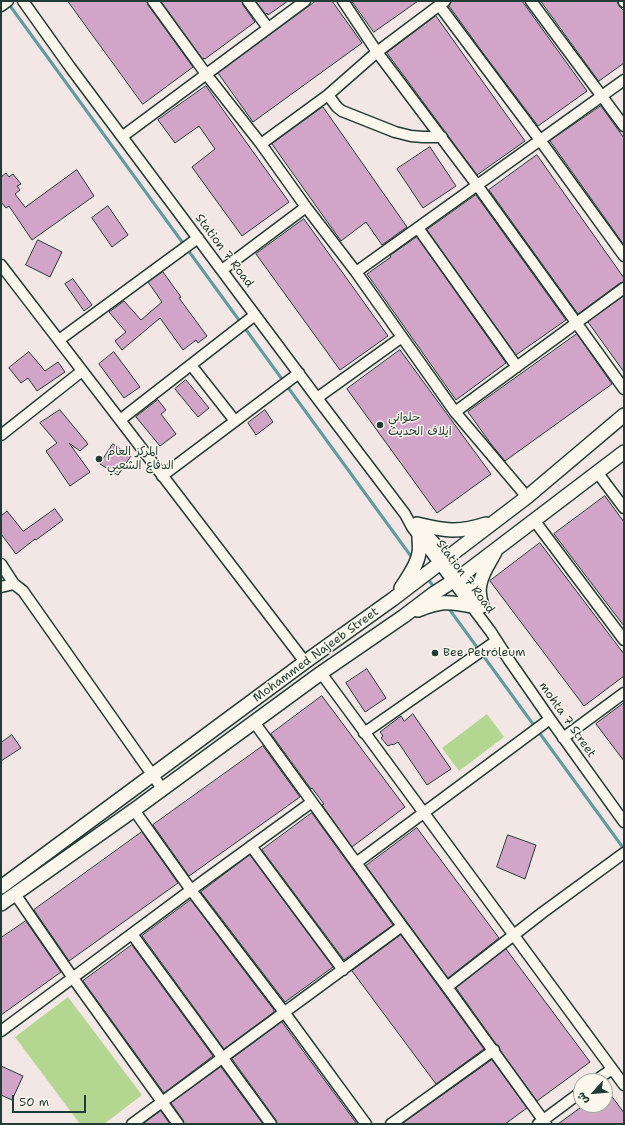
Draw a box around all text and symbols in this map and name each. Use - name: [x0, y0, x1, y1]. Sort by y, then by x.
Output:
- street label: Station 7 Road: [192, 211, 256, 291]
- place label: حلواني ايلاف الحديث: [388, 411, 452, 439]
- marker: حلواني ايلاف الحديث: [375, 420, 385, 430]
- place label: المركز العام الدفاع الشعبي: [107, 445, 174, 473]
- marker: المركز العام الدفاع الشعبي: [94, 454, 104, 464]
- street label: Station 7 Road: [433, 537, 497, 617]
- street label: Mohammed Najeeb Street: [250, 605, 382, 705]
- place label: Bee Petroleum: [443, 646, 525, 660]
- marker: Bee Petroleum: [430, 648, 440, 658]
- street label: mohta 7 Street: [536, 679, 598, 761]
- north arrow: [573, 1073, 613, 1113]
- scale bar: [14, 1087, 88, 1113]
- text: ش: [573, 1089, 592, 1107]
- text: 50 m: [19, 1094, 49, 1110]

